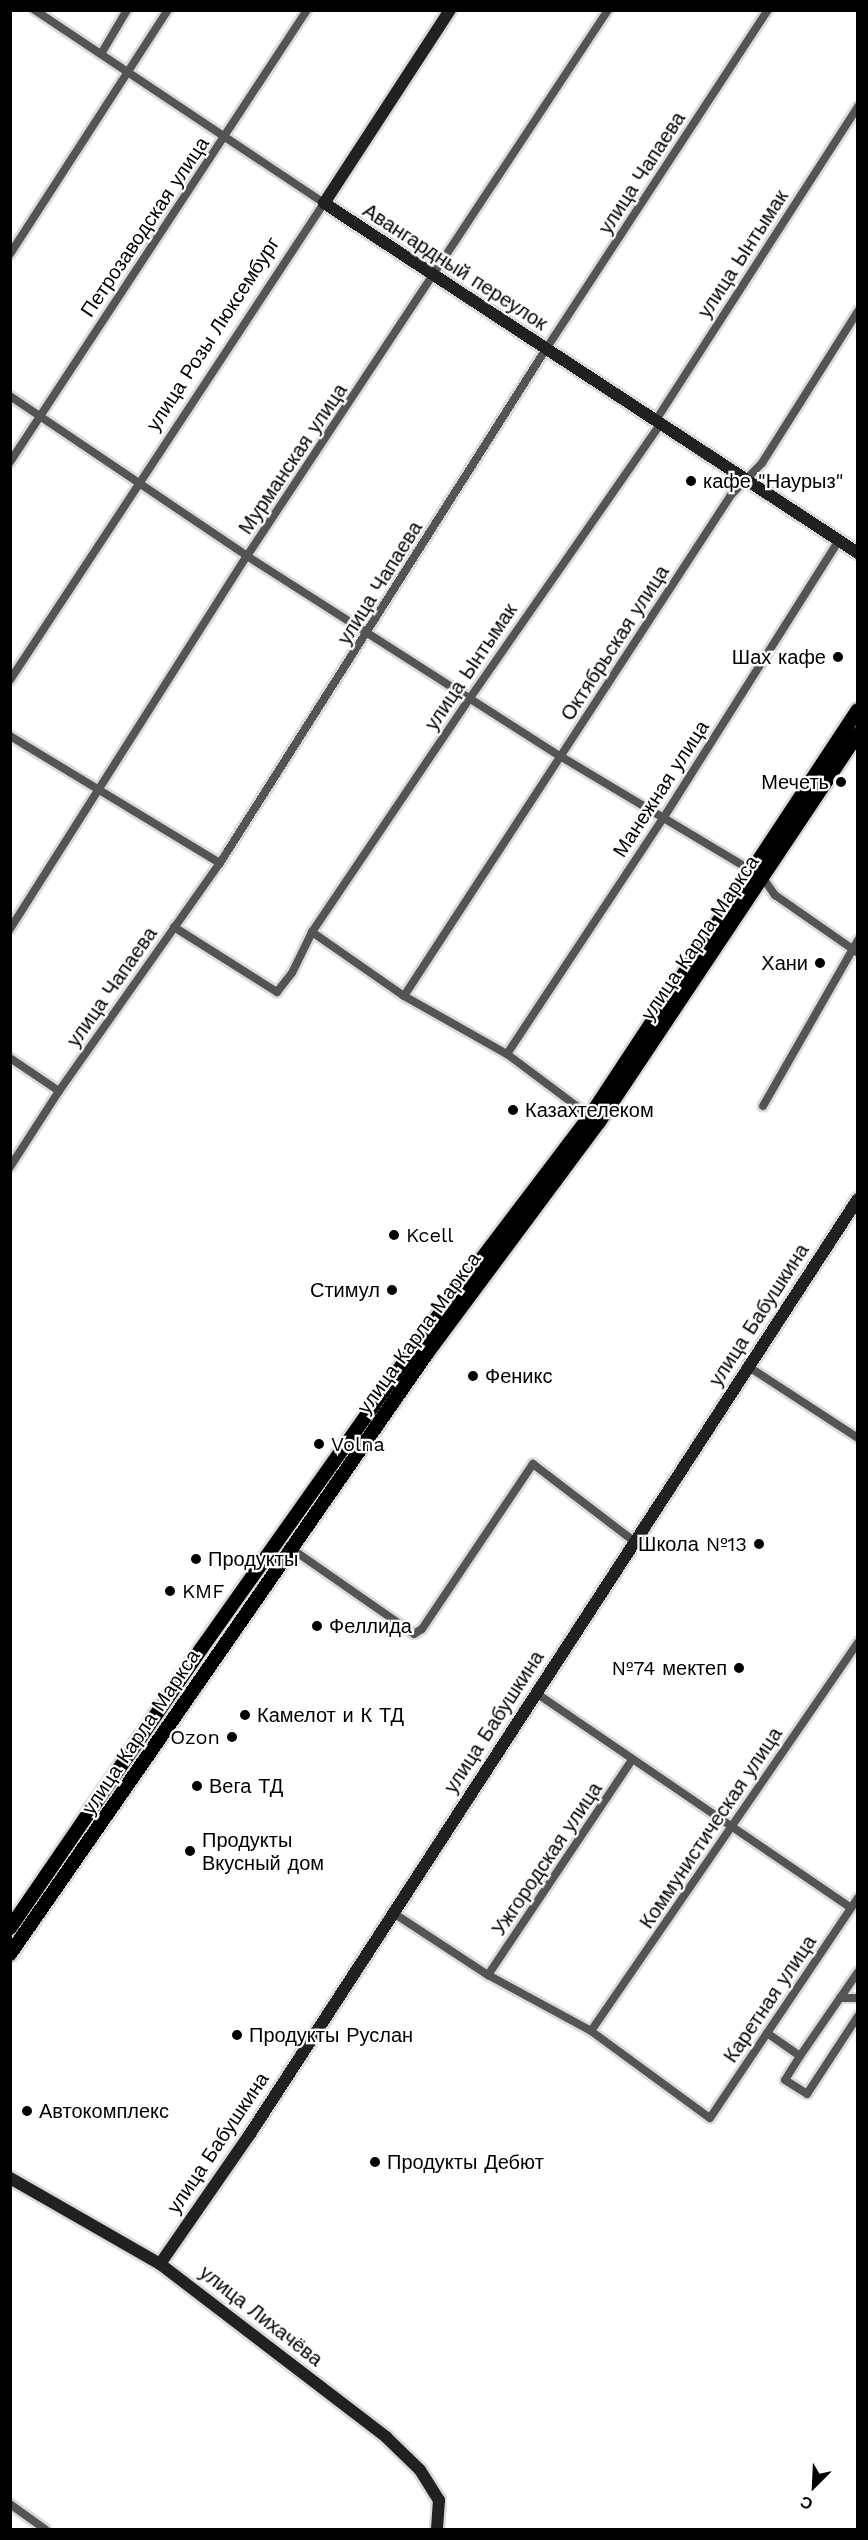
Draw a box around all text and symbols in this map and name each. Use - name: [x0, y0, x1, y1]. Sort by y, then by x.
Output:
- street label: улица Чапаева: [594, 107, 690, 239]
- street label: Петрозаводская улица: [76, 132, 214, 322]
- street label: улица Ынтымак: [693, 186, 793, 322]
- street label: Авангардный переулок: [358, 198, 552, 336]
- street label: улица Розы Люксембург: [141, 232, 285, 436]
- street label: Мурманская улица: [234, 379, 352, 539]
- place label: кафе "Наурыз": [703, 469, 844, 493]
- marker: кафе "Наурыз": [684, 474, 698, 488]
- street label: улица Чапаева: [333, 517, 427, 649]
- street label: Октябрьская улица: [556, 561, 674, 725]
- street label: улица Ынтымак: [420, 599, 522, 735]
- place label: Шах кафе: [732, 645, 826, 669]
- marker: Шах кафе: [831, 650, 845, 664]
- street label: Манежная улица: [608, 716, 714, 862]
- place label: Мечеть: [761, 770, 829, 794]
- marker: Мечеть: [834, 775, 848, 789]
- street label: улица Карла Маркса: [636, 851, 764, 1025]
- street label: улица Чапаева: [62, 922, 162, 1052]
- place label: Хани: [761, 951, 808, 975]
- marker: Хани: [813, 956, 827, 970]
- place label: Казахтелеком: [525, 1098, 654, 1122]
- marker: Казахтелеком: [506, 1103, 520, 1117]
- place label: Kcell: [406, 1223, 453, 1247]
- marker: Kcell: [387, 1228, 401, 1242]
- street label: улица Бабушкина: [704, 1239, 814, 1391]
- street label: улица Карла Маркса: [352, 1248, 486, 1418]
- place label: Стимул: [310, 1278, 380, 1302]
- marker: Стимул: [385, 1283, 399, 1297]
- place label: Феникс: [485, 1364, 553, 1388]
- marker: Феникс: [466, 1369, 480, 1383]
- place label: Volna: [331, 1432, 385, 1456]
- marker: Volna: [312, 1437, 326, 1451]
- place label: Школа №13: [638, 1532, 747, 1556]
- marker: Школа №13: [752, 1537, 766, 1551]
- place label: Продукты: [208, 1547, 298, 1571]
- marker: Продукты: [189, 1552, 203, 1566]
- place label: KMF: [182, 1579, 224, 1603]
- marker: KMF: [163, 1584, 177, 1598]
- place label: Феллида: [329, 1614, 412, 1638]
- marker: Феллида: [310, 1619, 324, 1633]
- street label: улица Карла Маркса: [77, 1645, 205, 1819]
- street label: улица Бабушкина: [439, 1646, 549, 1798]
- place label: №74 мектеп: [611, 1656, 727, 1680]
- marker: №74 мектеп: [732, 1661, 746, 1675]
- place label: Камелот и К ТД: [257, 1703, 404, 1727]
- marker: Камелот и К ТД: [238, 1708, 252, 1722]
- street label: Коммунистическая улица: [635, 1723, 787, 1933]
- place label: Ozon: [170, 1725, 220, 1749]
- marker: Ozon: [225, 1730, 239, 1744]
- place label: Вега ТД: [209, 1774, 283, 1798]
- street label: Ужгородская улица: [487, 1778, 607, 1940]
- marker: Вега ТД: [190, 1779, 204, 1793]
- place label: Продукты Вкусный дом: [202, 1828, 324, 1875]
- marker: Продукты Вкусный дом: [183, 1844, 197, 1858]
- street label: Каретная улица: [719, 1931, 821, 2067]
- place label: Продукты Руслан: [249, 2023, 413, 2047]
- marker: Продукты Руслан: [230, 2028, 244, 2042]
- street label: улица Бабушкина: [162, 2068, 274, 2218]
- place label: Автокомплекс: [39, 2099, 169, 2123]
- marker: Автокомплекс: [20, 2104, 34, 2118]
- place label: Продукты Дебют: [387, 2150, 544, 2174]
- marker: Продукты Дебют: [368, 2155, 382, 2169]
- street label: улица Лихачёва: [195, 2260, 327, 2372]
- north arrow: [784, 2456, 844, 2516]
- text: С: [797, 2492, 816, 2514]

